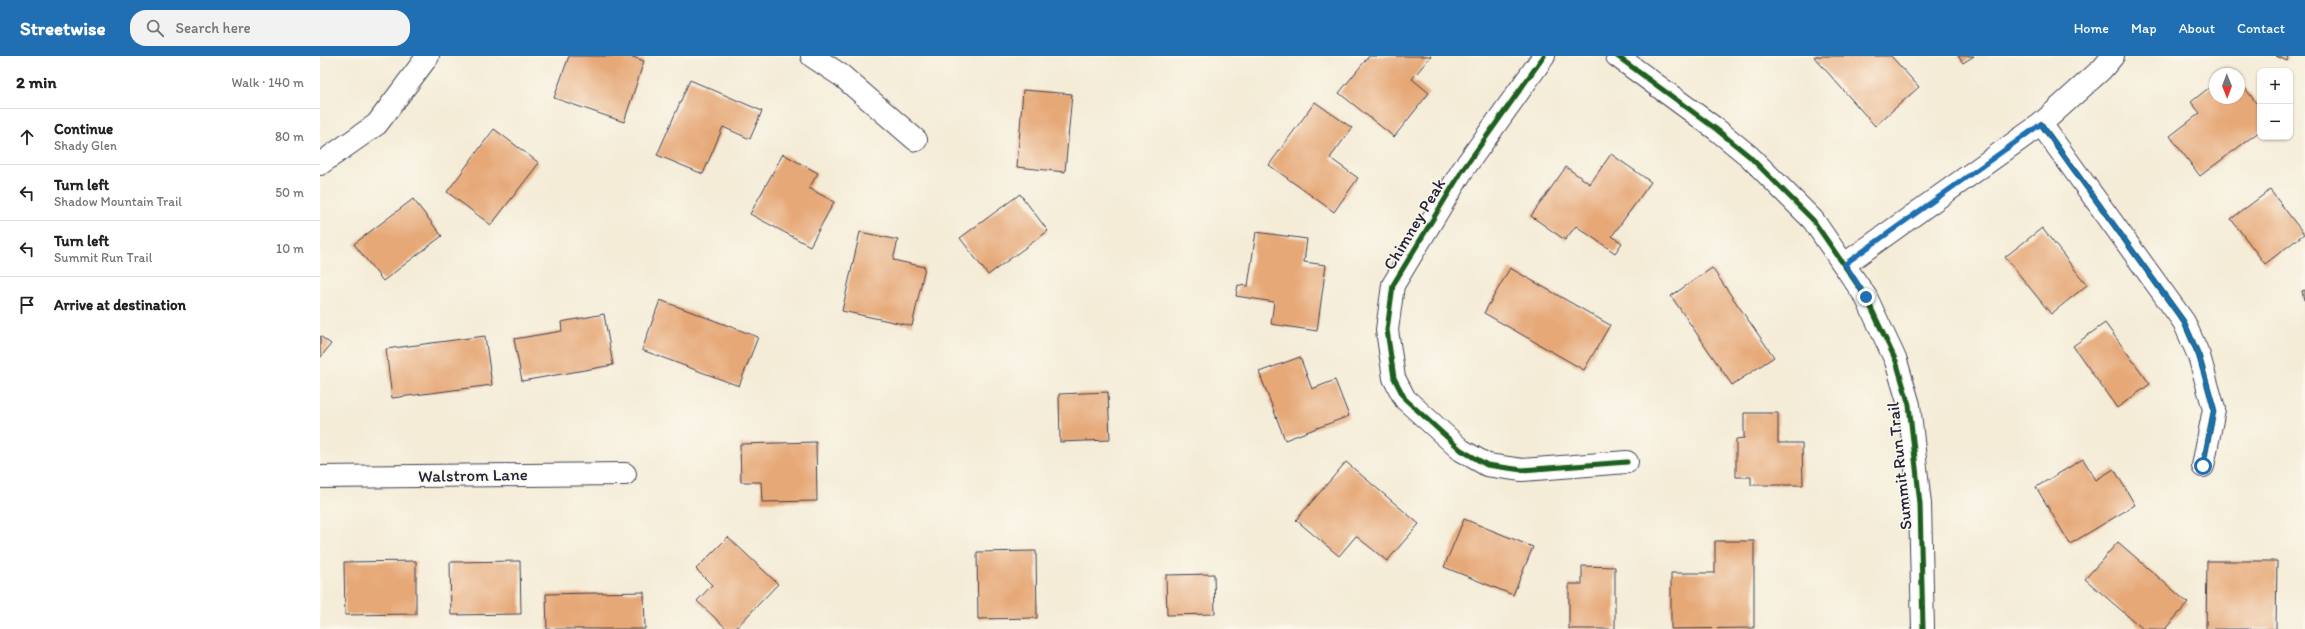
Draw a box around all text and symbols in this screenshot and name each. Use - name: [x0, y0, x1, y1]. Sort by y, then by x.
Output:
- search box: [130, 10, 410, 46]
- text: Streetwise: [20, 17, 106, 40]
- icon: search: [144, 17, 166, 39]
- text: Search here: [176, 19, 251, 37]
- text: Home: [2074, 20, 2109, 37]
- text: Map: [2131, 20, 2157, 37]
- text: About: [2179, 20, 2215, 37]
- text: Contact: [2237, 20, 2285, 37]
- north arrow: [2209, 68, 2245, 104]
- map controls: [2257, 68, 2293, 140]
- button: +: [2257, 68, 2293, 104]
- text: 2 min: [16, 72, 56, 92]
- text: Walk · 140 m: [232, 75, 304, 90]
- button: −: [2257, 104, 2293, 140]
- text: Continue: [54, 120, 113, 138]
- icon: ahead: [16, 126, 38, 148]
- text: 80 m: [275, 129, 304, 144]
- text: Shady Glen: [54, 138, 117, 153]
- street label: Chimney Peak: [1379, 174, 1449, 273]
- text: Turn left: [54, 176, 109, 194]
- icon: left: [16, 182, 38, 204]
- text: 50 m: [275, 185, 304, 200]
- text: Shadow Mountain Trail: [54, 194, 182, 209]
- text: Turn left: [54, 232, 109, 250]
- icon: left: [16, 238, 38, 260]
- text: 10 m: [276, 241, 304, 256]
- text: Summit Run Trail: [54, 250, 152, 265]
- route end: [1857, 288, 1875, 306]
- icon: arrive: [16, 294, 38, 316]
- text: Arrive at destination: [54, 296, 186, 314]
- street label: Summit Run Trail: [1882, 401, 1916, 531]
- route start: [2194, 457, 2212, 475]
- street label: Walstrom Lane: [418, 464, 528, 486]

